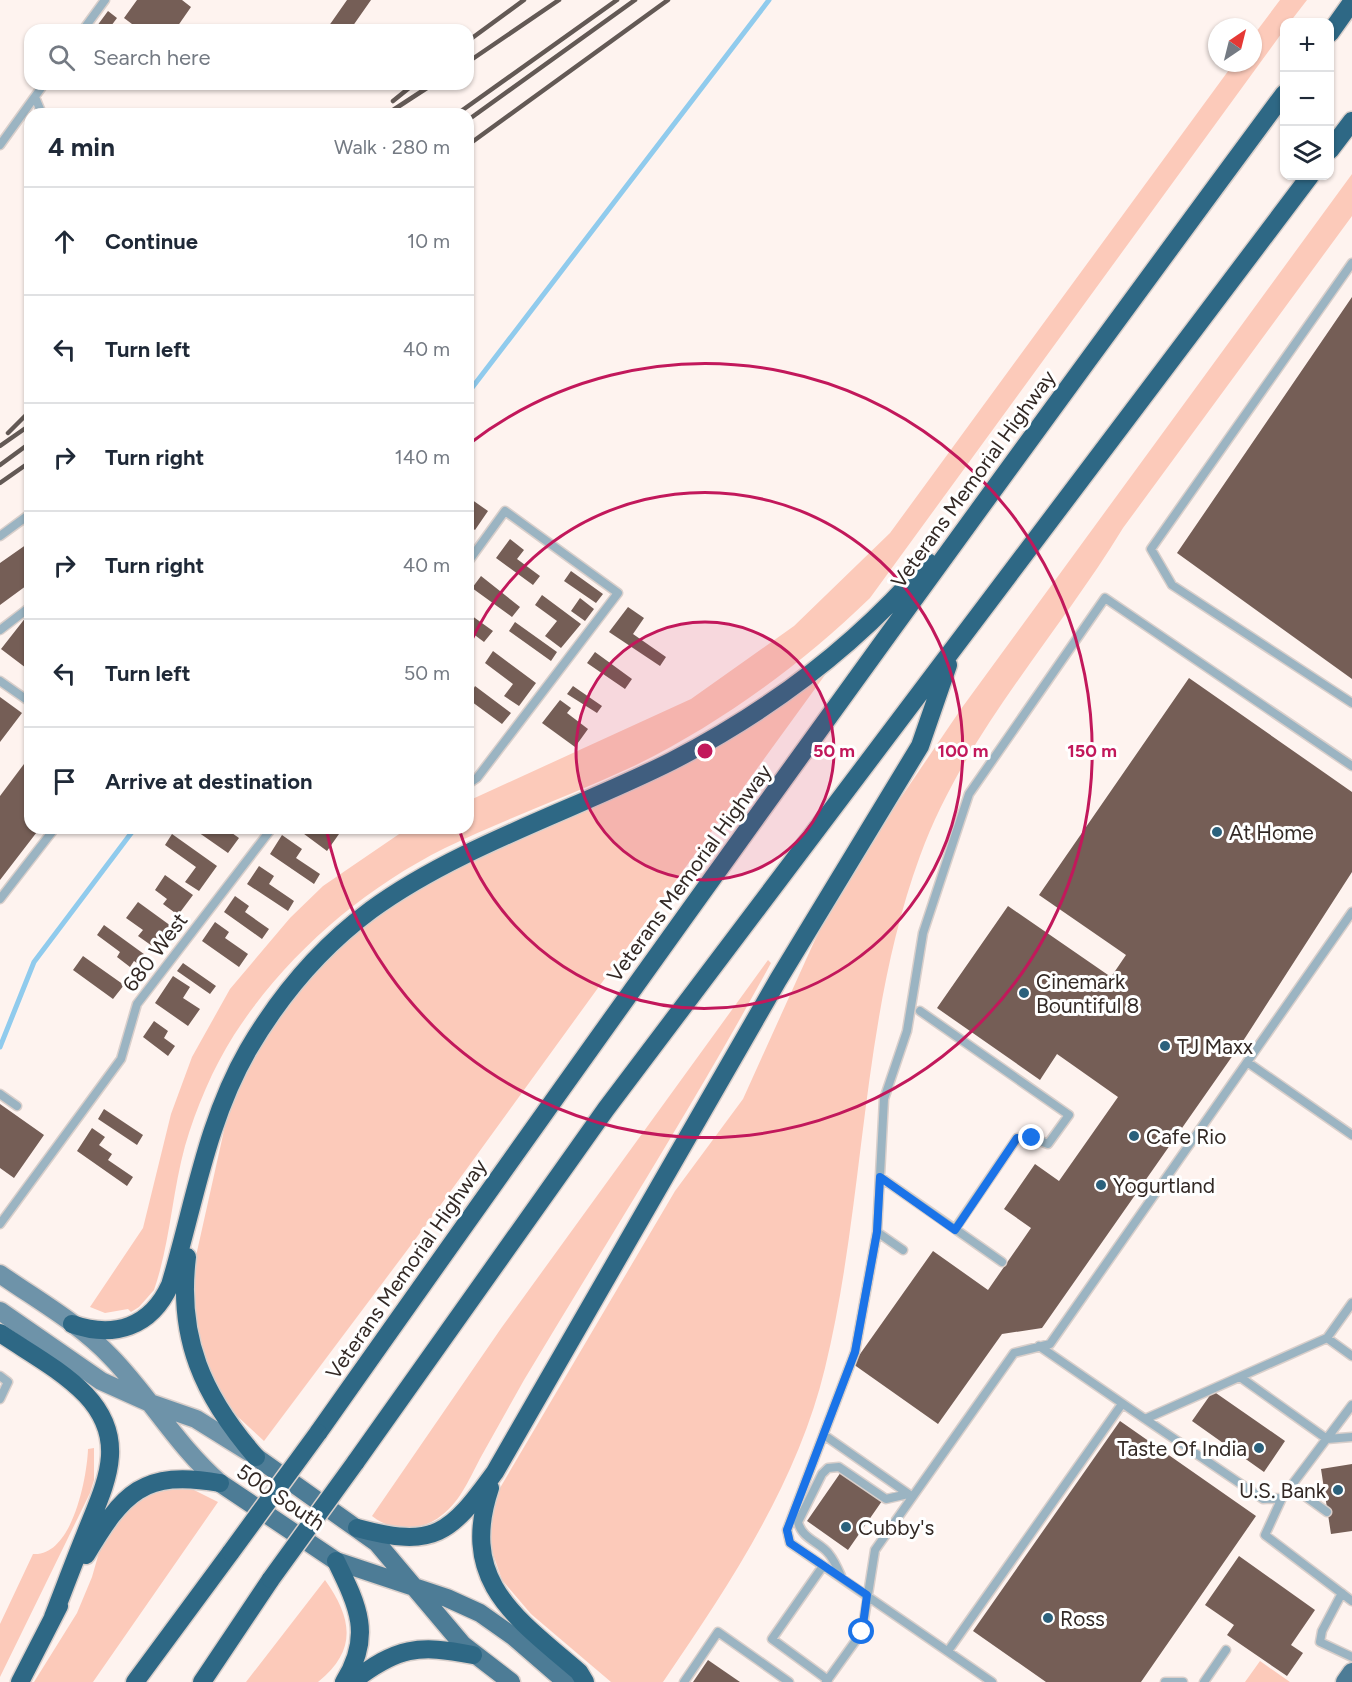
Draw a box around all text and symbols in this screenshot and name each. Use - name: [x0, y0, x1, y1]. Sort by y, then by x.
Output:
- north arrow: [1208, 18, 1262, 72]
- map controls: [1280, 18, 1334, 180]
- button: +: [1280, 18, 1334, 72]
- search box: [24, 24, 474, 90]
- icon: search: [45, 41, 78, 74]
- text: Search here: [93, 44, 211, 71]
- button: −: [1280, 72, 1334, 126]
- button: layers: [1280, 126, 1334, 180]
- text: 4 min: [48, 131, 115, 163]
- text: Walk · 280 m: [334, 135, 450, 159]
- icon: ahead: [48, 225, 81, 258]
- text: Continue: [105, 228, 198, 255]
- text: 10 m: [407, 229, 450, 253]
- icon: left: [48, 333, 81, 366]
- text: Turn left: [105, 336, 191, 363]
- text: 40 m: [403, 337, 450, 361]
- street label: Veterans Memorial Highway: [886, 365, 1060, 593]
- icon: right: [48, 441, 81, 474]
- text: Turn right: [105, 444, 204, 471]
- text: 140 m: [395, 445, 450, 469]
- icon: right: [48, 549, 81, 582]
- text: Turn right: [105, 552, 204, 579]
- text: 40 m: [403, 553, 450, 577]
- icon: left: [48, 657, 81, 690]
- text: Turn left: [105, 660, 191, 687]
- text: 50 m: [404, 661, 450, 685]
- text: 50 m: [813, 740, 855, 762]
- text: 100 m: [938, 740, 988, 762]
- text: 150 m: [1067, 740, 1117, 762]
- centre of rings: [695, 741, 715, 761]
- street label: Veterans Memorial Highway: [602, 759, 776, 987]
- icon: arrive: [48, 765, 81, 798]
- text: Arrive at destination: [105, 768, 313, 795]
- place label: At Home: [1229, 820, 1314, 845]
- marker: At Home: [1210, 825, 1224, 839]
- street label: 680 West: [117, 908, 193, 996]
- place label: Cinemark Bountiful 8: [1036, 969, 1139, 1018]
- marker: Cinemark Bountiful 8: [1017, 986, 1031, 1000]
- place label: TJ Maxx: [1177, 1034, 1253, 1059]
- marker: TJ Maxx: [1158, 1039, 1172, 1053]
- route end: [1018, 1124, 1044, 1150]
- place label: Cafe Rio: [1146, 1124, 1226, 1149]
- marker: Cafe Rio: [1127, 1129, 1141, 1143]
- street label: Veterans Memorial Highway: [320, 1154, 492, 1384]
- place label: Yogurtland: [1113, 1173, 1215, 1198]
- marker: Yogurtland: [1094, 1178, 1108, 1192]
- place label: Taste Of India: [1117, 1436, 1247, 1461]
- marker: Taste Of India: [1252, 1441, 1266, 1455]
- street label: 500 South: [232, 1458, 330, 1536]
- place label: U.S. Bank: [1239, 1478, 1327, 1503]
- marker: U.S. Bank: [1331, 1483, 1345, 1497]
- place label: Cubby's: [858, 1515, 934, 1540]
- marker: Cubby's: [839, 1520, 853, 1534]
- place label: Ross: [1060, 1606, 1105, 1631]
- marker: Ross: [1041, 1611, 1055, 1625]
- route start: [848, 1618, 874, 1644]

